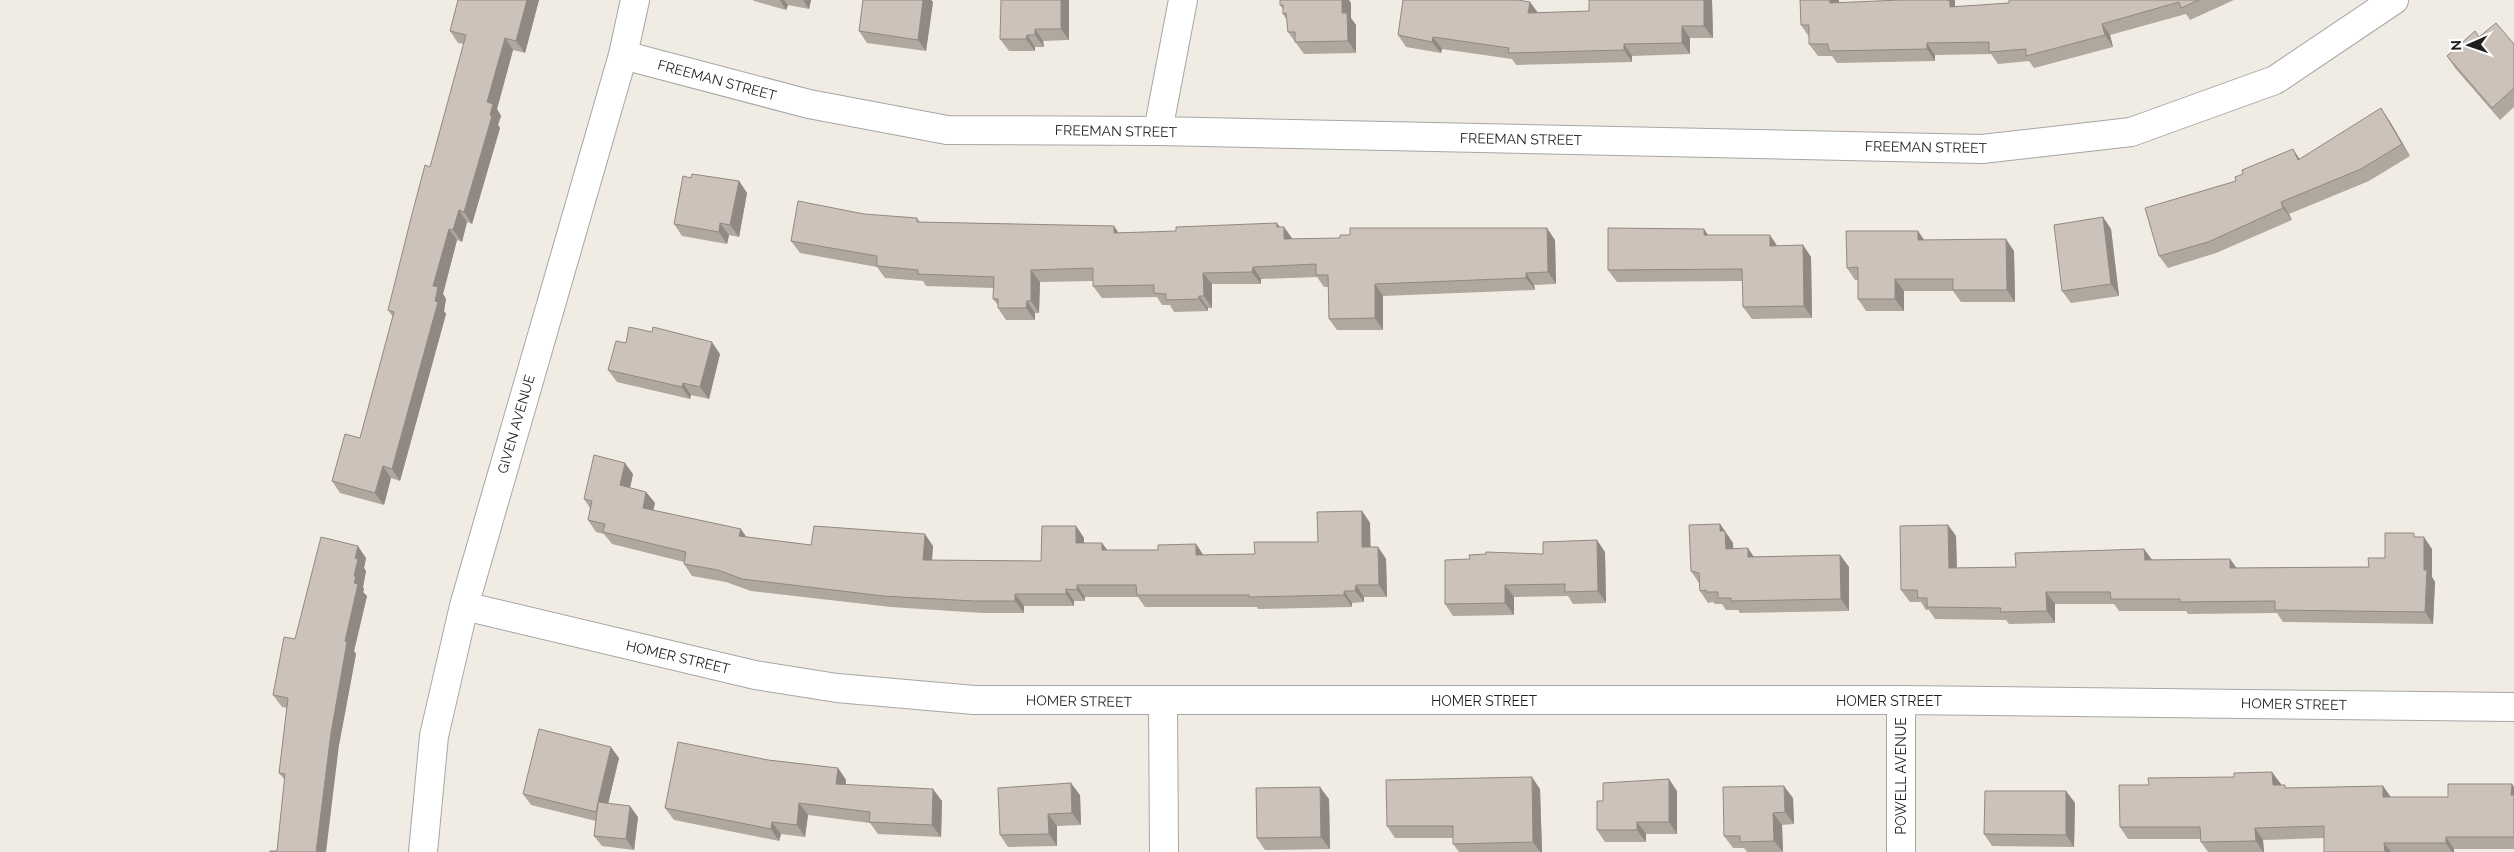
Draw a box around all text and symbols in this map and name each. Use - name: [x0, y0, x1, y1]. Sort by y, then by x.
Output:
- north arrow: [2444, 20, 2494, 70]
- text: N: [2448, 40, 2464, 51]
- street label: FREEMAN STREET: [656, 56, 779, 104]
- street label: FREEMAN STREET: [1055, 122, 1178, 140]
- street label: FREEMAN STREET: [1460, 130, 1583, 148]
- street label: FREEMAN STREET: [1865, 138, 1988, 156]
- street label: GIVEN AVENUE: [494, 373, 538, 475]
- street label: HOMER STREET: [624, 637, 732, 677]
- street label: HOMER STREET: [1026, 692, 1133, 710]
- street label: HOMER STREET: [1431, 693, 1538, 709]
- street label: HOMER STREET: [1836, 693, 1943, 709]
- street label: HOMER STREET: [2241, 695, 2348, 713]
- street label: POWELL AVENUE: [1893, 717, 1909, 835]

